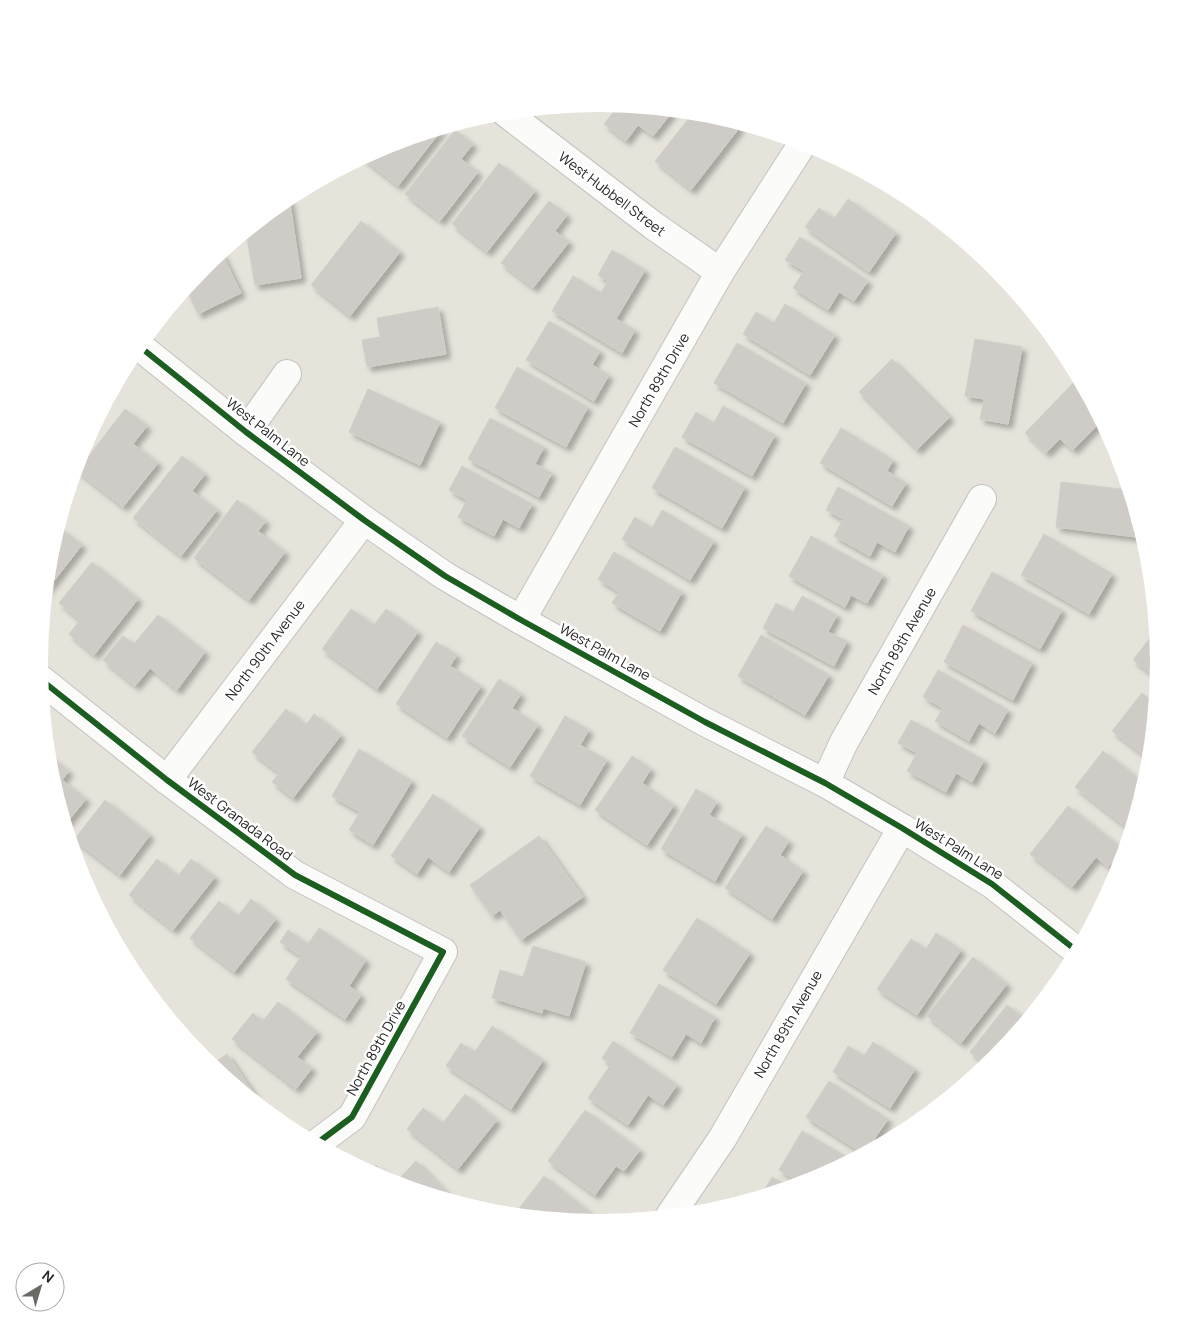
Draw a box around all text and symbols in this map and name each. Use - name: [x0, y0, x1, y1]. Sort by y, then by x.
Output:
- street label: West Hubbell Street: [555, 147, 670, 240]
- street label: North 89th Drive: [624, 329, 693, 430]
- street label: West Palm Lane: [222, 393, 314, 470]
- street label: North 89th Avenue: [863, 584, 940, 698]
- street label: North 90th Avenue: [220, 595, 309, 704]
- street label: West Palm Lane: [556, 619, 654, 684]
- street label: West Granada Road: [184, 773, 297, 864]
- street label: West Palm Lane: [911, 814, 1007, 884]
- street label: North 89th Avenue: [749, 967, 826, 1081]
- street label: North 89th Drive: [342, 997, 410, 1099]
- north arrow: [15, 1262, 65, 1312]
- text: N: [38, 1266, 58, 1287]

